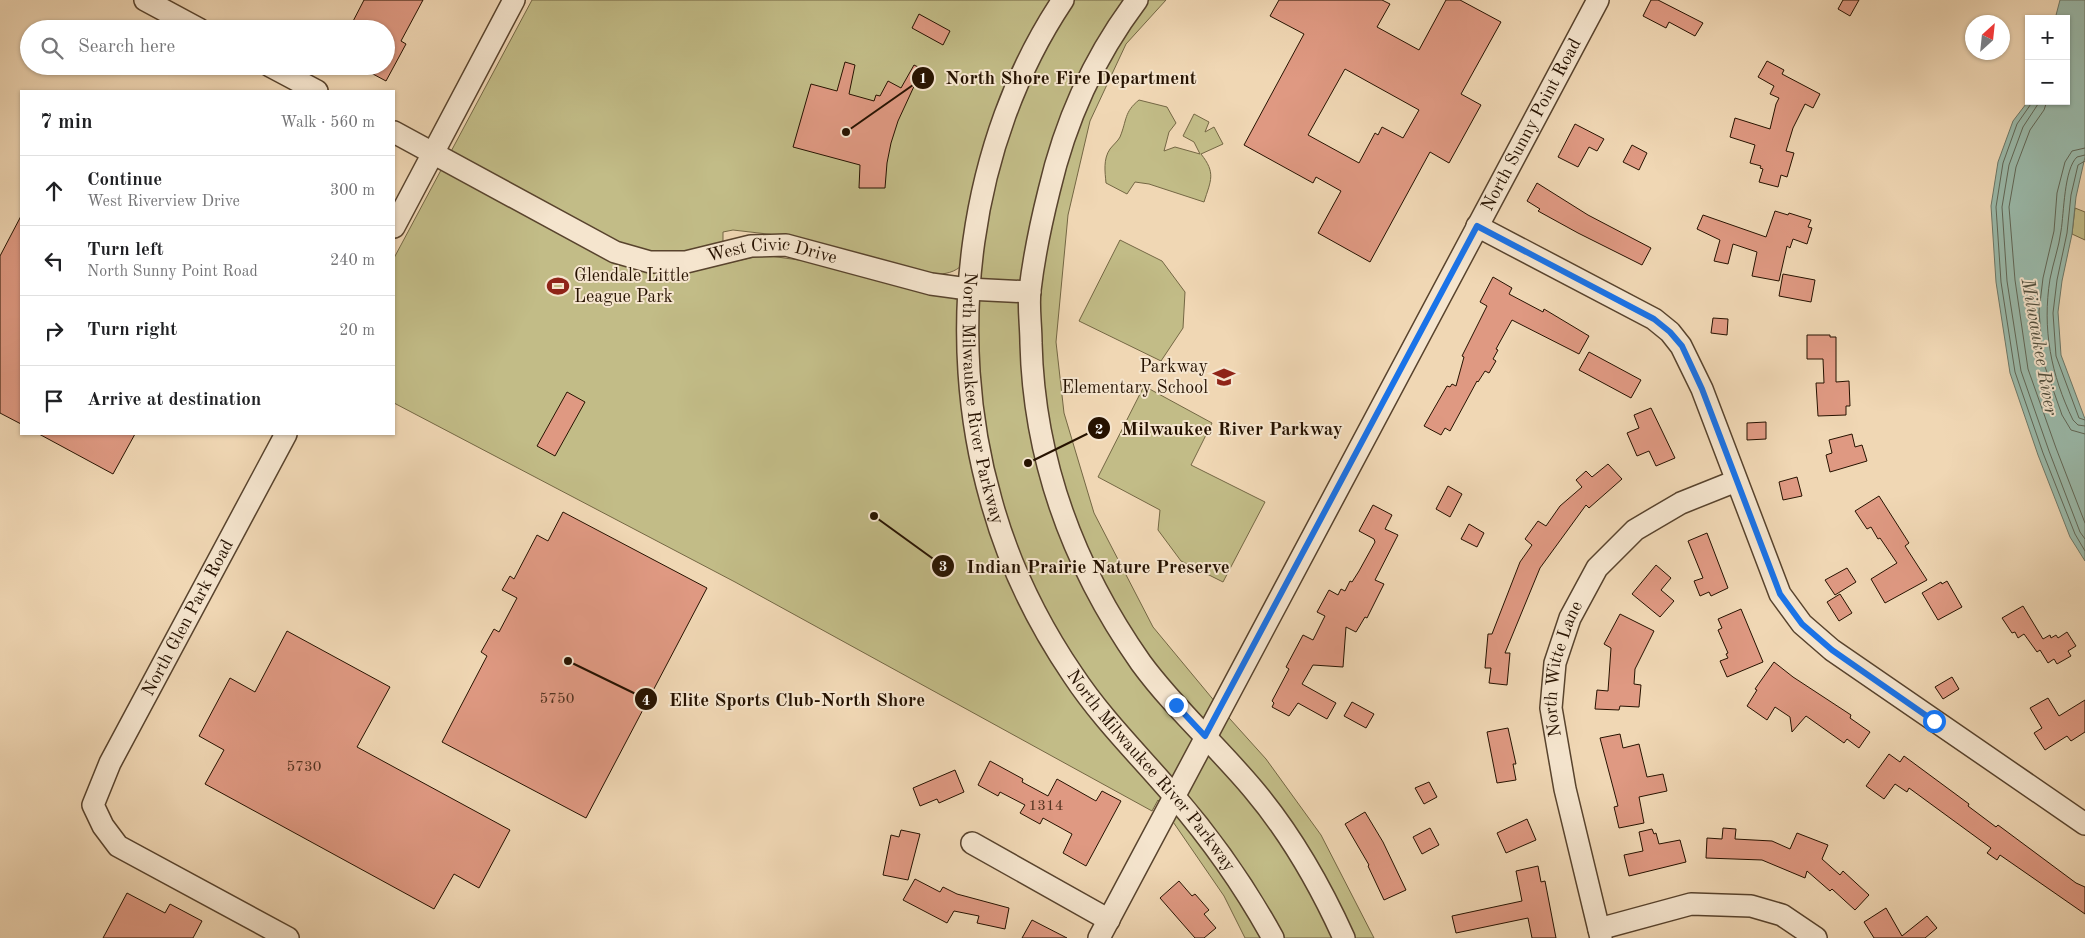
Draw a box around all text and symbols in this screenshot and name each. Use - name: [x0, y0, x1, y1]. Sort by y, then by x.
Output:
- north arrow: [1965, 15, 2010, 60]
- map controls: [2025, 15, 2070, 105]
- button: +: [2025, 15, 2070, 60]
- search box: [20, 20, 395, 75]
- icon: search: [38, 34, 66, 62]
- street label: North Sunny Point Road: [1478, 36, 1585, 214]
- text: Search here: [78, 38, 175, 57]
- button: −: [2025, 60, 2070, 105]
- callout: North Shore Fire Department: [910, 61, 1207, 95]
- text: North Shore Fire Department: [945, 70, 1197, 89]
- text: 1: [919, 72, 927, 87]
- text: 7 min: [40, 112, 93, 133]
- text: Walk · 560 m: [280, 115, 375, 131]
- text: Continue: [87, 171, 162, 190]
- icon: ahead: [40, 177, 68, 205]
- text: 300 m: [330, 183, 375, 199]
- text: West Riverview Drive: [87, 194, 240, 210]
- street label: West Civic Drive: [705, 235, 839, 267]
- text: Turn left: [87, 241, 164, 260]
- icon: left: [40, 247, 68, 275]
- text: 240 m: [330, 253, 375, 269]
- text: North Sunny Point Road: [87, 264, 258, 280]
- place label: Glendale Little League Park: [574, 267, 689, 306]
- street label: North Milwaukee River Parkway: [959, 271, 1007, 527]
- sports icon: Glendale Little League Park: [545, 273, 571, 299]
- water label: Milwaukee River: [2016, 276, 2060, 418]
- icon: right: [40, 317, 68, 345]
- text: Turn right: [87, 321, 177, 340]
- text: 20 m: [339, 323, 375, 339]
- place label: Parkway Elementary School: [1061, 358, 1208, 397]
- school or university icon: Parkway Elementary School: [1211, 364, 1237, 390]
- icon: arrive: [40, 387, 68, 415]
- text: Arrive at destination: [87, 391, 261, 410]
- callout: Milwaukee River Parkway: [1087, 411, 1353, 445]
- text: Milwaukee River Parkway: [1121, 421, 1343, 440]
- text: 2: [1095, 423, 1103, 438]
- street label: North Glen Park Road: [139, 537, 237, 699]
- callout: Indian Prairie Nature Preserve: [931, 549, 1239, 583]
- text: Indian Prairie Nature Preserve: [966, 559, 1230, 578]
- text: 3: [939, 560, 947, 575]
- street label: North Witte Lane: [1542, 598, 1586, 738]
- street label: North Milwaukee River Parkway: [1063, 667, 1239, 875]
- callout: Elite Sports Club-North Shore: [633, 682, 935, 716]
- house number: 5750: [540, 692, 574, 707]
- text: Elite Sports Club-North Shore: [669, 692, 925, 711]
- text: 4: [642, 694, 650, 709]
- route end: [1165, 694, 1188, 717]
- route start: [1923, 710, 1946, 733]
- house number: 5730: [287, 760, 321, 775]
- house number: 1314: [1029, 799, 1063, 814]

